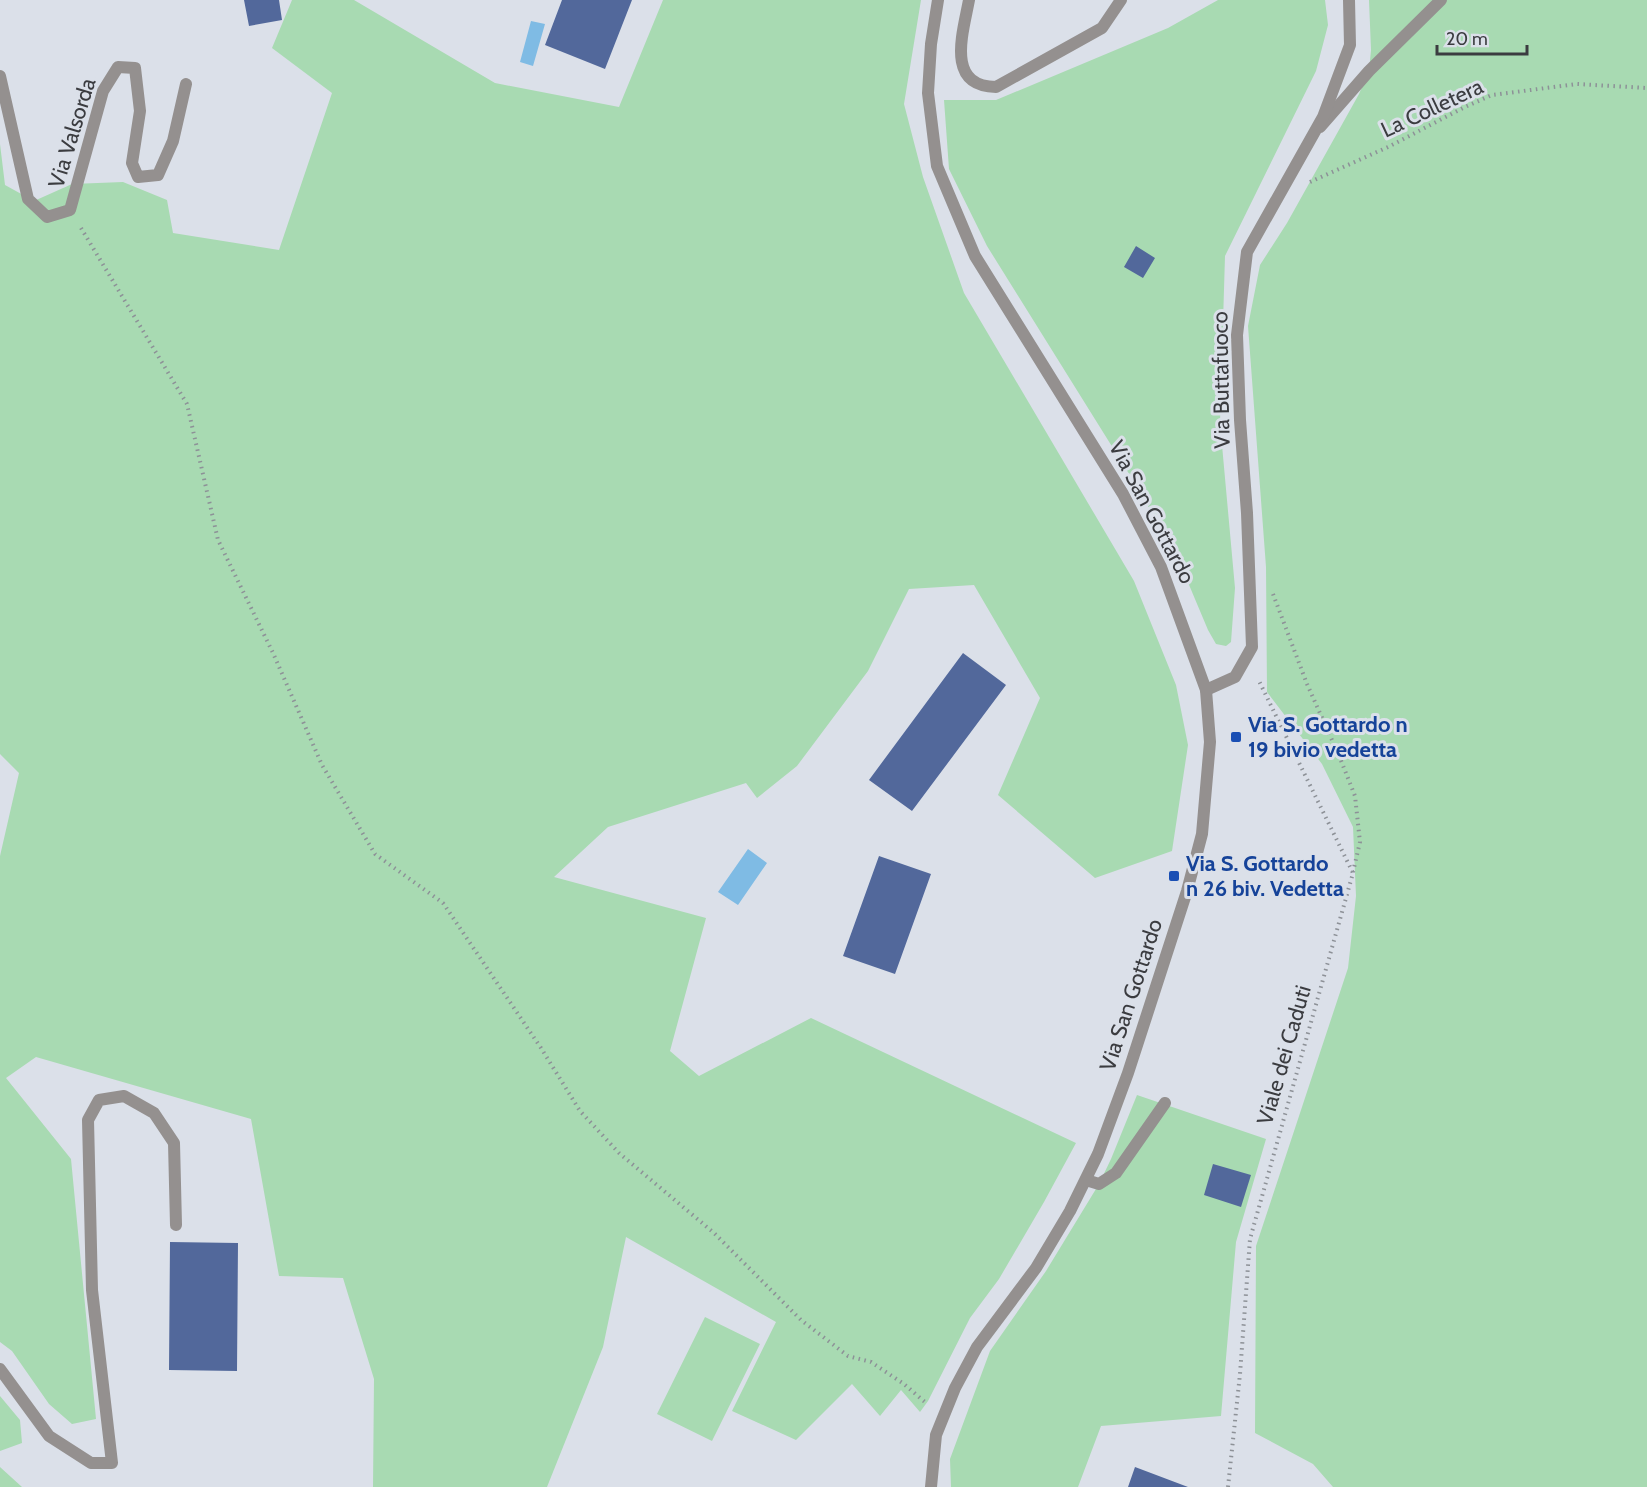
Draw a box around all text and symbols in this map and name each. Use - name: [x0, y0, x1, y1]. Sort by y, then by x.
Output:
- scale bar: [1437, 18, 1527, 56]
- text: 20 m: [1446, 28, 1488, 50]
- street label: La Colletera: [1377, 72, 1488, 143]
- street label: Via Valsorda: [42, 74, 102, 191]
- street label: Via Buttafuoco: [1206, 311, 1236, 449]
- street label: Via San Gottardo: [1103, 436, 1201, 588]
- place label: Via S. Gottardo n 19 bivio vedetta: [1248, 711, 1408, 763]
- marker: Via S. Gottardo n 19 bivio vedetta: [1229, 730, 1243, 744]
- place label: Via S. Gottardo n 26 biv. Vedetta: [1186, 850, 1344, 902]
- marker: Via S. Gottardo n 26 biv. Vedetta: [1167, 869, 1181, 883]
- street label: Via San Gottardo: [1094, 916, 1168, 1074]
- street label: Viale dei Caduti: [1251, 982, 1317, 1128]

